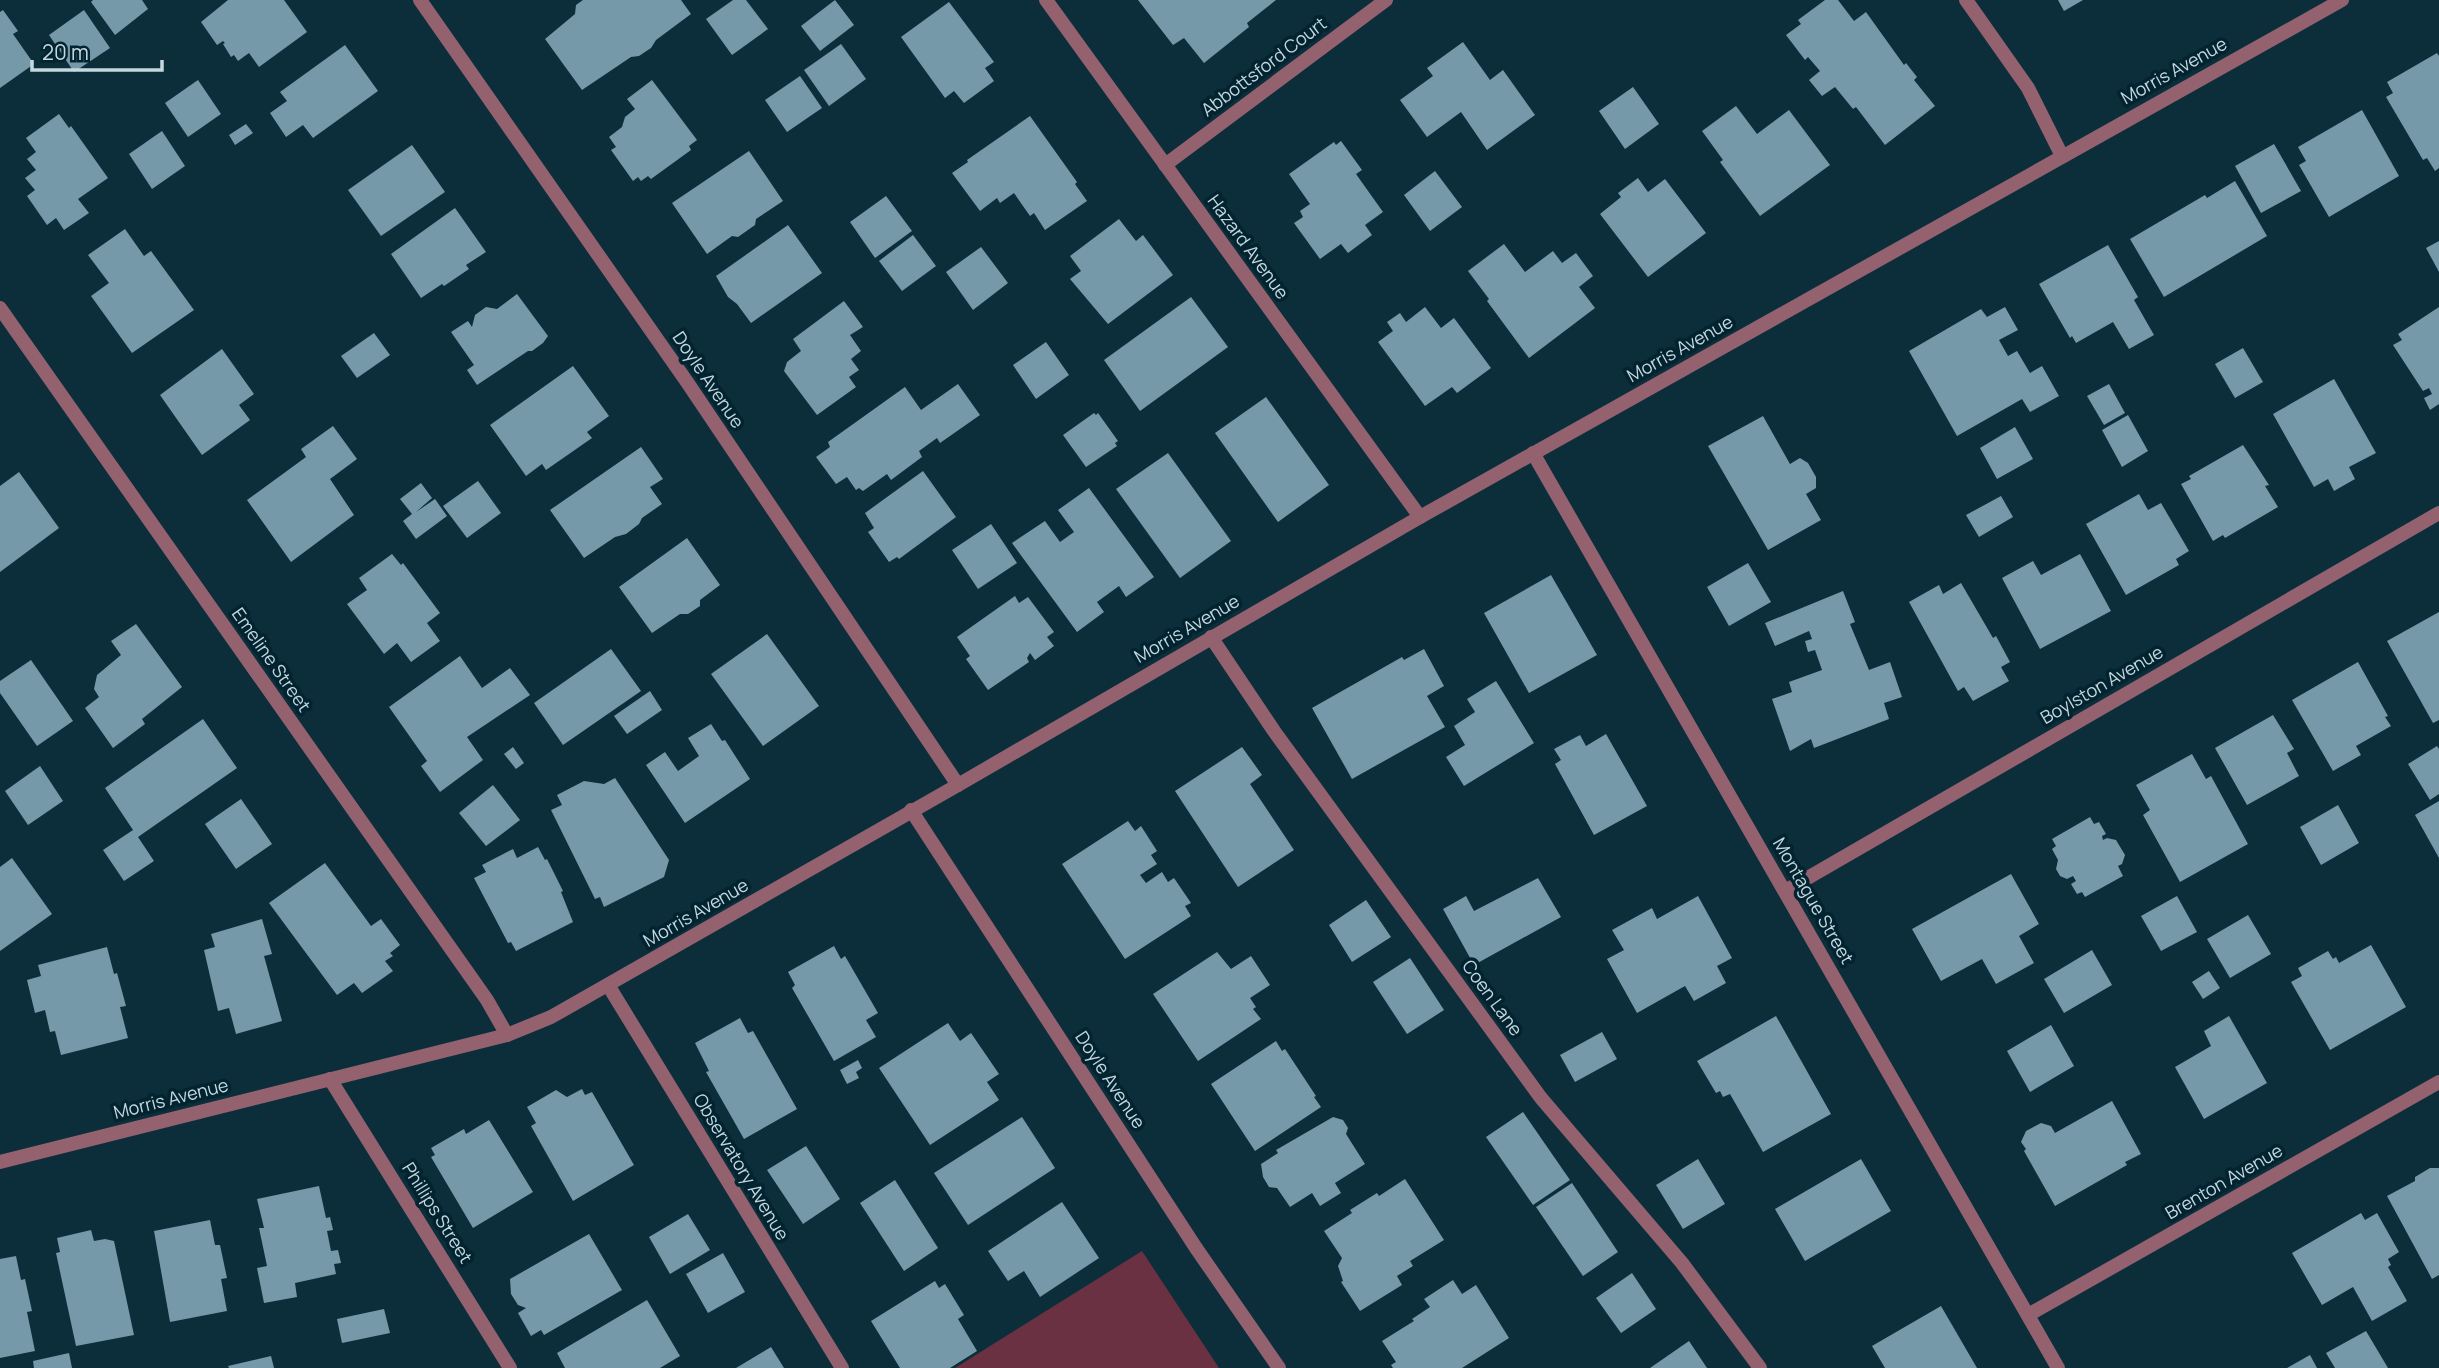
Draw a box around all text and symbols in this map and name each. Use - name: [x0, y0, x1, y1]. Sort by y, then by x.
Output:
- street label: Abbottsford Court: [1196, 11, 1331, 121]
- scale bar: [32, 28, 161, 72]
- street label: Morris Avenue: [2116, 31, 2231, 109]
- text: 20 m: [42, 38, 89, 66]
- street label: Hazard Avenue: [1203, 189, 1295, 303]
- street label: Morris Avenue: [1622, 309, 1737, 387]
- street label: Doyle Avenue: [668, 326, 750, 433]
- street label: Morris Avenue: [1130, 588, 1243, 668]
- street label: Emeline Street: [227, 603, 317, 716]
- street label: Boylston Avenue: [2036, 639, 2167, 729]
- street label: Montague Street: [1768, 833, 1860, 968]
- street label: Morris Avenue: [639, 872, 752, 952]
- street label: Coen Lane: [1457, 955, 1529, 1040]
- street label: Doyle Avenue: [1070, 1026, 1151, 1133]
- street label: Morris Avenue: [111, 1072, 231, 1124]
- street label: Observatory Avenue: [689, 1089, 795, 1244]
- street label: Brenton Avenue: [2160, 1138, 2287, 1224]
- street label: Phillips Street: [397, 1157, 478, 1268]

